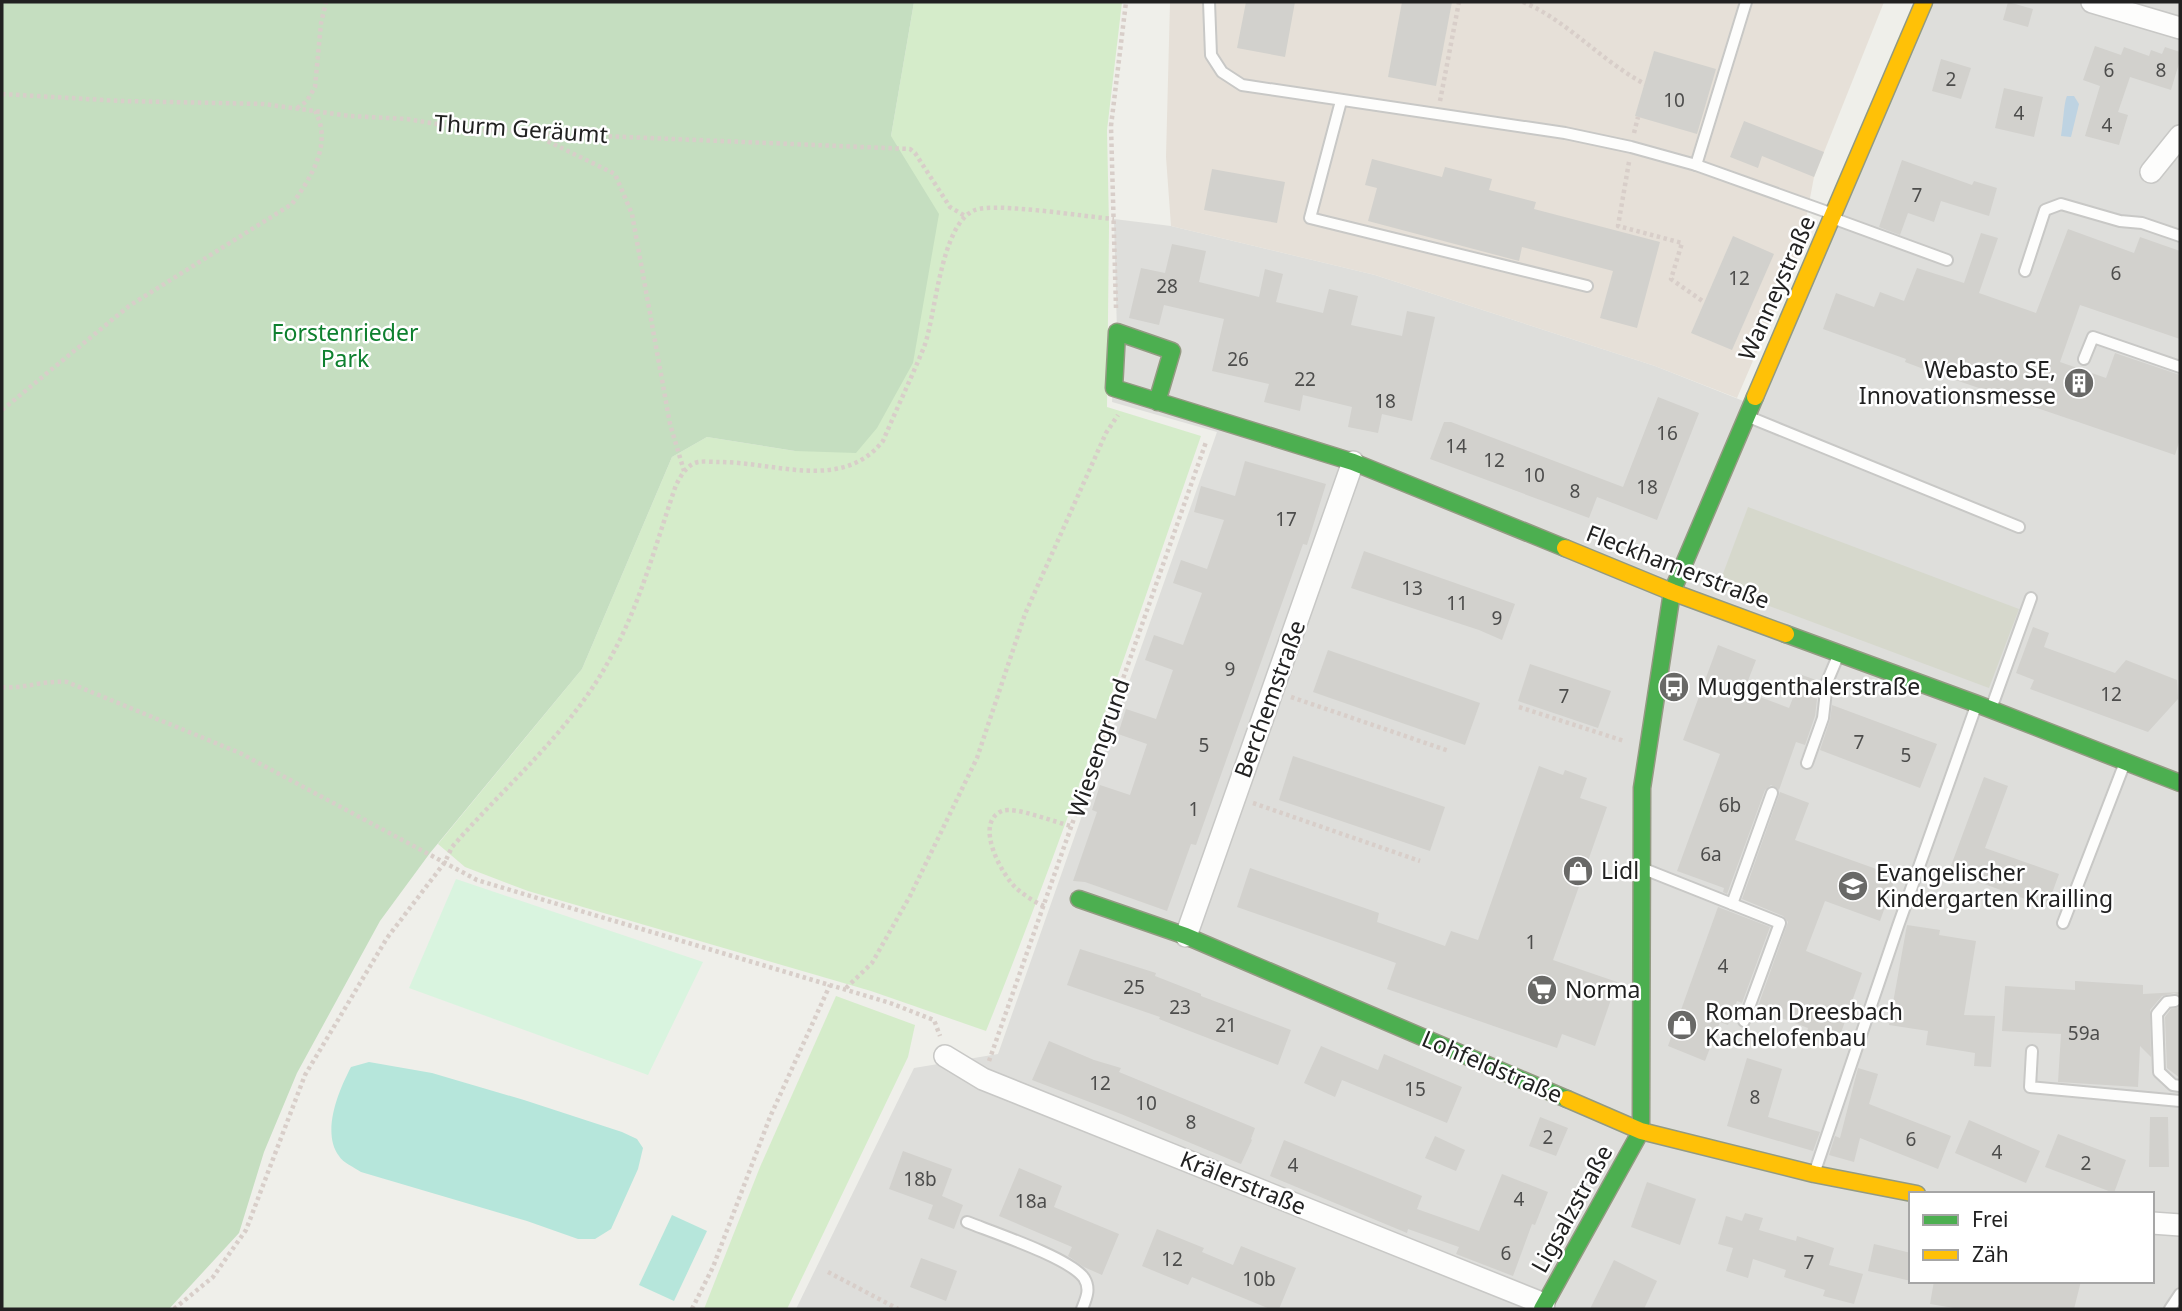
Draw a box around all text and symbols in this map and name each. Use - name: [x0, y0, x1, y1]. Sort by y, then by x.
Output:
- house number: 6: [2104, 57, 2114, 83]
- house number: 8: [2156, 57, 2166, 83]
- house number: 2: [1946, 66, 1956, 92]
- house number: 10: [1663, 87, 1685, 113]
- house number: 4: [2014, 100, 2025, 126]
- street label: Thurm Geräumt: [433, 106, 609, 150]
- house number: 4: [2102, 112, 2113, 138]
- house number: 7: [1912, 182, 1922, 208]
- street label: Wanneystraße: [1730, 210, 1822, 365]
- house number: 6: [2111, 260, 2121, 286]
- house number: 12: [1728, 265, 1750, 291]
- house number: 28: [1156, 273, 1178, 299]
- park label: Forstenrieder Park: [272, 316, 419, 374]
- house number: 26: [1227, 346, 1249, 372]
- place label: Webasto SE, Innovationsmesse: [1859, 353, 2056, 411]
- house number: 22: [1294, 366, 1316, 392]
- building icon: Webasto SE, Innovationsmesse: [2062, 366, 2096, 400]
- house number: 18: [1374, 388, 1396, 414]
- house number: 16: [1656, 420, 1678, 446]
- house number: 14: [1445, 433, 1467, 459]
- house number: 12: [1483, 447, 1505, 473]
- house number: 10: [1523, 462, 1545, 488]
- house number: 18: [1636, 474, 1658, 500]
- house number: 8: [1570, 478, 1580, 504]
- house number: 17: [1275, 506, 1297, 532]
- street label: Fleckhamerstraße: [1582, 516, 1775, 616]
- house number: 13: [1401, 575, 1423, 601]
- house number: 11: [1446, 590, 1468, 616]
- house number: 9: [1492, 605, 1502, 631]
- street label: Berchemstraße: [1226, 615, 1312, 782]
- house number: 9: [1225, 656, 1235, 682]
- bus stop icon: Muggenthalerstraße: [1657, 670, 1691, 704]
- place label: Muggenthalerstraße: [1697, 670, 1920, 702]
- street label: Wiesengrund: [1059, 674, 1137, 821]
- house number: 12: [2100, 681, 2122, 707]
- house number: 7: [1559, 683, 1569, 709]
- house number: 7: [1854, 729, 1864, 755]
- house number: 5: [1199, 732, 1209, 758]
- house number: 5: [1901, 742, 1911, 768]
- house number: 6b: [1719, 792, 1741, 818]
- house number: 1: [1189, 796, 1199, 822]
- house number: 6a: [1700, 841, 1722, 867]
- shop icon: Lidl: [1561, 854, 1595, 888]
- place label: Lidl: [1601, 854, 1639, 886]
- place label: Evangelischer Kindergarten Krailling: [1876, 856, 2113, 914]
- school or university icon: Evangelischer Kindergarten Krailling: [1836, 869, 1870, 903]
- house number: 1: [1526, 929, 1536, 955]
- house number: 4: [1718, 953, 1729, 979]
- supermarket icon: Norma: [1525, 973, 1559, 1007]
- place label: Norma: [1565, 973, 1640, 1005]
- house number: 25: [1123, 974, 1145, 1000]
- house number: 23: [1169, 994, 1191, 1020]
- place label: Roman Dreesbach Kachelofenbau: [1705, 995, 1903, 1053]
- shop icon: Roman Dreesbach Kachelofenbau: [1665, 1008, 1699, 1042]
- house number: 21: [1215, 1012, 1237, 1038]
- house number: 59a: [2068, 1020, 2100, 1046]
- street label: Lohfeldstraße: [1417, 1022, 1568, 1110]
- house number: 12: [1089, 1070, 1111, 1096]
- house number: 15: [1404, 1076, 1426, 1102]
- house number: 8: [1750, 1084, 1760, 1110]
- house number: 10: [1135, 1090, 1157, 1116]
- house number: 8: [1186, 1109, 1196, 1135]
- house number: 2: [1543, 1124, 1553, 1150]
- house number: 6: [1906, 1126, 1916, 1152]
- street label: Ligsalzstraße: [1523, 1139, 1619, 1278]
- house number: 4: [1992, 1139, 2003, 1165]
- street label: Krälerstraße: [1176, 1142, 1311, 1222]
- house number: 2: [2081, 1150, 2091, 1176]
- house number: 4: [1288, 1152, 1299, 1178]
- house number: 18b: [903, 1166, 937, 1192]
- house number: 4: [1514, 1186, 1525, 1212]
- house number: 18a: [1015, 1188, 1047, 1214]
- legend: [1909, 1192, 2154, 1283]
- text: Frei: [1972, 1205, 2008, 1233]
- house number: 6: [1501, 1240, 1511, 1266]
- text: Zäh: [1972, 1240, 2009, 1268]
- house number: 12: [1161, 1246, 1183, 1272]
- house number: 7: [1804, 1249, 1814, 1275]
- house number: 10b: [1242, 1266, 1276, 1292]

